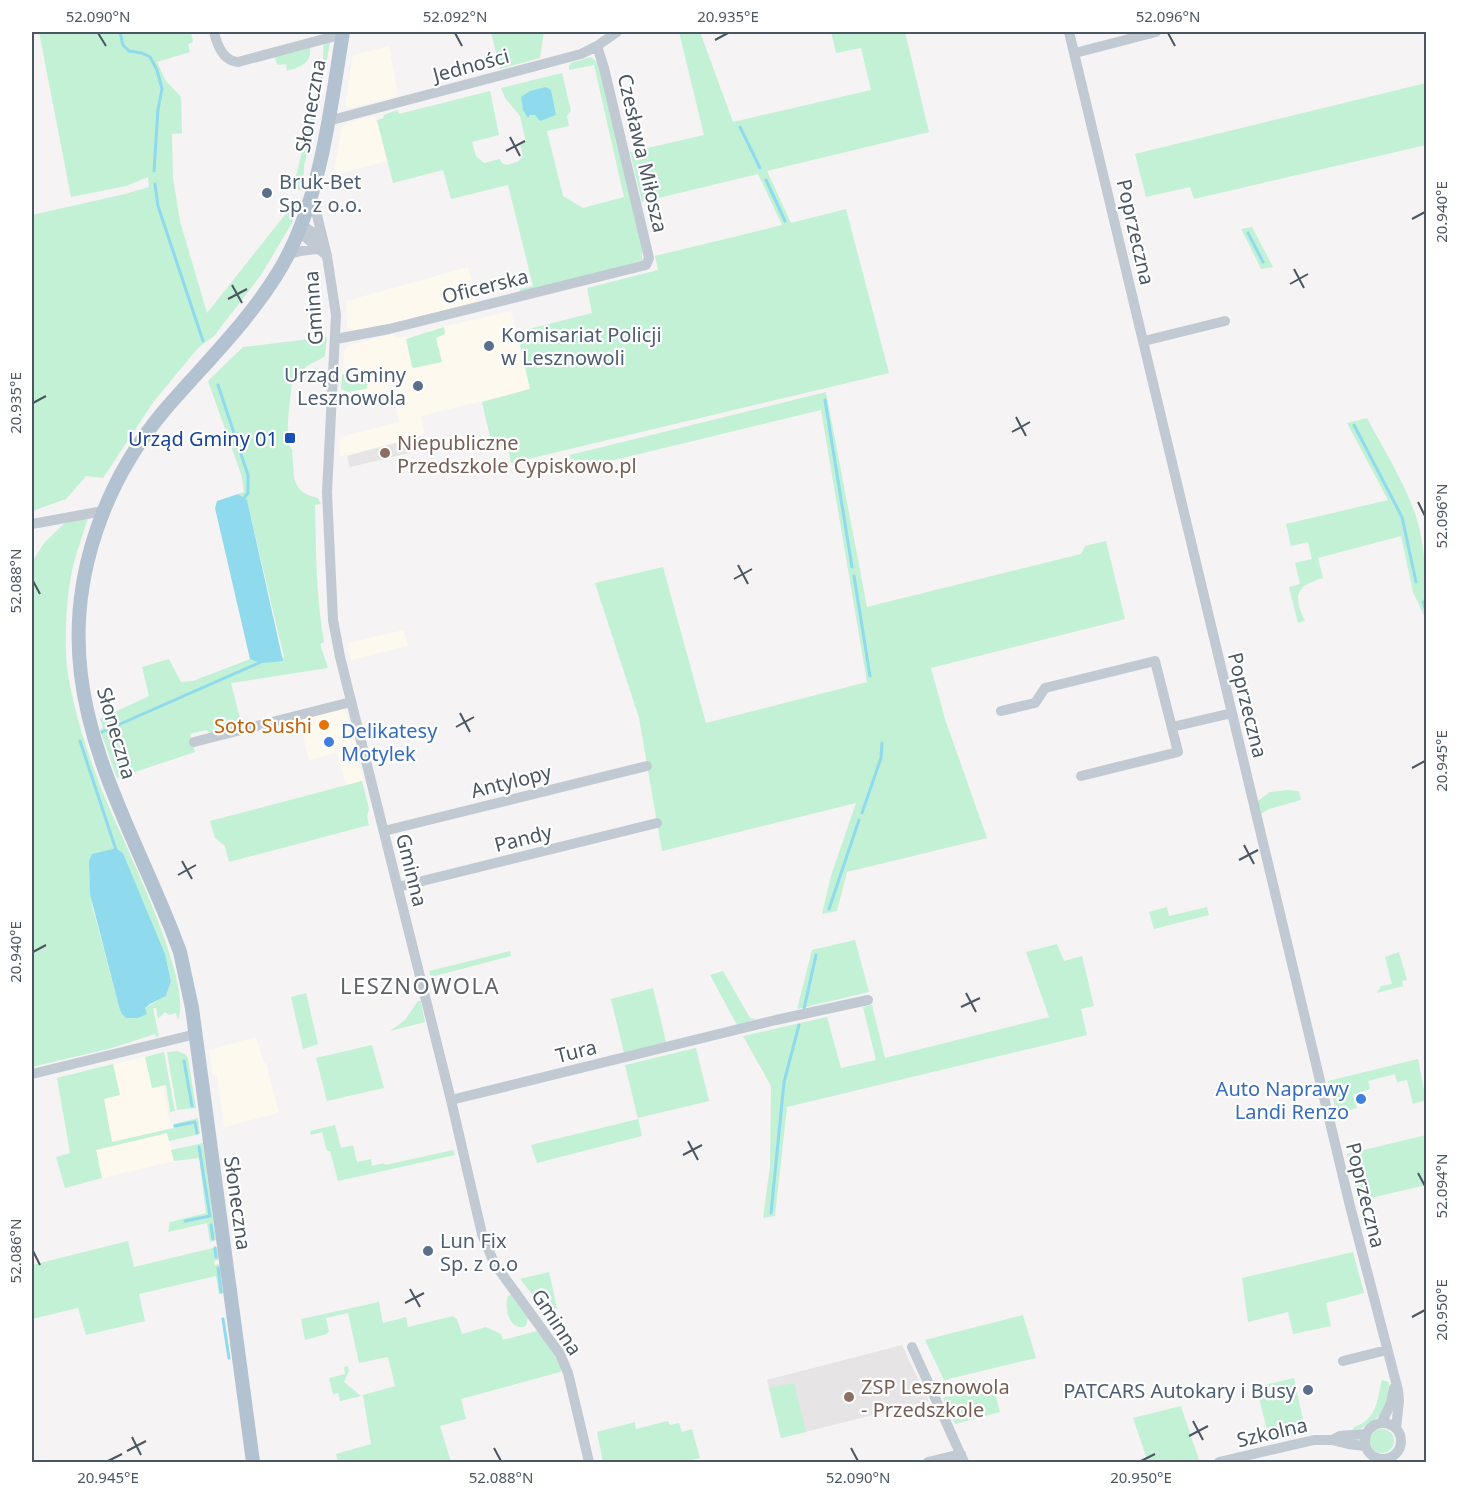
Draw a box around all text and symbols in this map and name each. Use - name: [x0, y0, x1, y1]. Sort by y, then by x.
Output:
- text: 52.090°N: [66, 6, 130, 26]
- text: 52.092°N: [423, 6, 487, 26]
- text: 20.935°E: [697, 6, 759, 26]
- text: 52.096°N: [1136, 6, 1200, 26]
- street label: Jedności: [428, 42, 512, 89]
- street label: Słoneczna: [289, 57, 331, 155]
- street label: Czesława Miłosza: [612, 71, 674, 235]
- place label: Bruk-Bet Sp. z o.o.: [279, 168, 362, 218]
- street label: Poprzeczna: [1111, 176, 1161, 288]
- text: 20.940°E: [1431, 181, 1451, 243]
- marker: Bruk-Bet Sp. z o.o.: [260, 186, 274, 200]
- street label: Oficerska: [439, 262, 531, 310]
- street label: Gminna: [297, 270, 329, 346]
- place label: Komisariat Policji w Lesznowoli: [501, 321, 662, 371]
- marker: Komisariat Policji w Lesznowoli: [482, 339, 496, 353]
- place label: Urząd Gminy Lesznowola: [284, 361, 407, 411]
- text: 20.935°E: [5, 372, 25, 434]
- marker: Urząd Gminy Lesznowola: [411, 379, 425, 393]
- place label: Urząd Gminy 01: [128, 425, 278, 452]
- place label: Niepubliczne Przedszkole Cypiskowo.pl: [397, 429, 637, 479]
- marker: Urząd Gminy 01: [283, 431, 297, 445]
- marker: Niepubliczne Przedszkole Cypiskowo.pl: [378, 446, 392, 460]
- text: 52.096°N: [1431, 484, 1451, 548]
- text: 52.088°N: [5, 549, 25, 613]
- street label: Poprzeczna: [1222, 649, 1274, 761]
- street label: Słoneczna: [91, 684, 143, 782]
- place label: Soto Sushi: [214, 712, 312, 739]
- place label: Delikatesy Motylek: [341, 717, 438, 767]
- marker: Soto Sushi: [317, 718, 331, 732]
- text: 20.945°E: [1431, 730, 1451, 792]
- marker: Delikatesy Motylek: [322, 735, 336, 749]
- street label: Antylopy: [468, 758, 555, 804]
- street label: Pandy: [492, 818, 555, 858]
- street label: Gminna: [390, 831, 434, 909]
- text: 20.940°E: [5, 921, 25, 983]
- district label: LESZNOWOLA: [340, 970, 500, 1000]
- street label: Tura: [553, 1033, 599, 1069]
- place label: Auto Naprawy Landi Renzo: [1216, 1075, 1350, 1125]
- marker: Auto Naprawy Landi Renzo: [1354, 1092, 1368, 1106]
- street label: Poprzeczna: [1340, 1139, 1392, 1251]
- street label: Słoneczna: [218, 1154, 258, 1252]
- text: 52.094°N: [1431, 1154, 1451, 1218]
- text: 52.086°N: [5, 1219, 25, 1283]
- place label: Lun Fix Sp. z o.o: [440, 1227, 518, 1277]
- marker: Lun Fix Sp. z o.o: [421, 1244, 435, 1258]
- text: 20.950°E: [1431, 1279, 1451, 1341]
- street label: Gminna: [525, 1283, 589, 1361]
- place label: ZSP Lesznowola - Przedszkole: [861, 1373, 1010, 1423]
- place label: PATCARS Autokary i Busy: [1063, 1377, 1297, 1404]
- marker: PATCARS Autokary i Busy: [1301, 1383, 1315, 1397]
- marker: ZSP Lesznowola - Przedszkole: [842, 1390, 856, 1404]
- street label: Szkolna: [1234, 1411, 1310, 1453]
- text: 20.945°E: [77, 1467, 139, 1487]
- text: 52.088°N: [469, 1467, 533, 1487]
- text: 52.090°N: [826, 1467, 890, 1487]
- text: 20.950°E: [1110, 1467, 1172, 1487]

